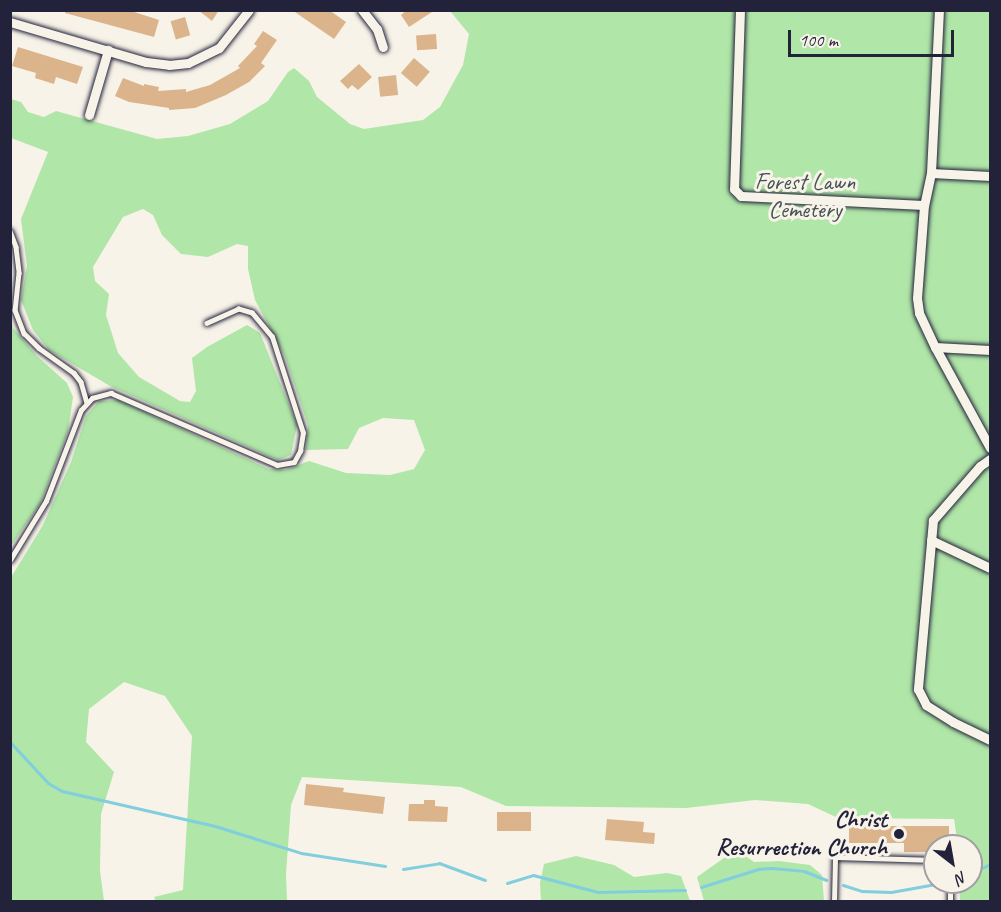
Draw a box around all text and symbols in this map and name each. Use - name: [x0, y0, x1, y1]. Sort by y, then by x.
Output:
- scale bar: [791, 18, 958, 56]
- text: 100 m: [799, 29, 838, 51]
- park label: Forest Lawn Cemetery: [755, 168, 855, 224]
- place label: Christ Resurrection Church: [716, 806, 887, 862]
- marker: Christ Resurrection Church: [892, 827, 906, 841]
- north arrow: [923, 834, 983, 894]
- text: N: [952, 867, 971, 889]

